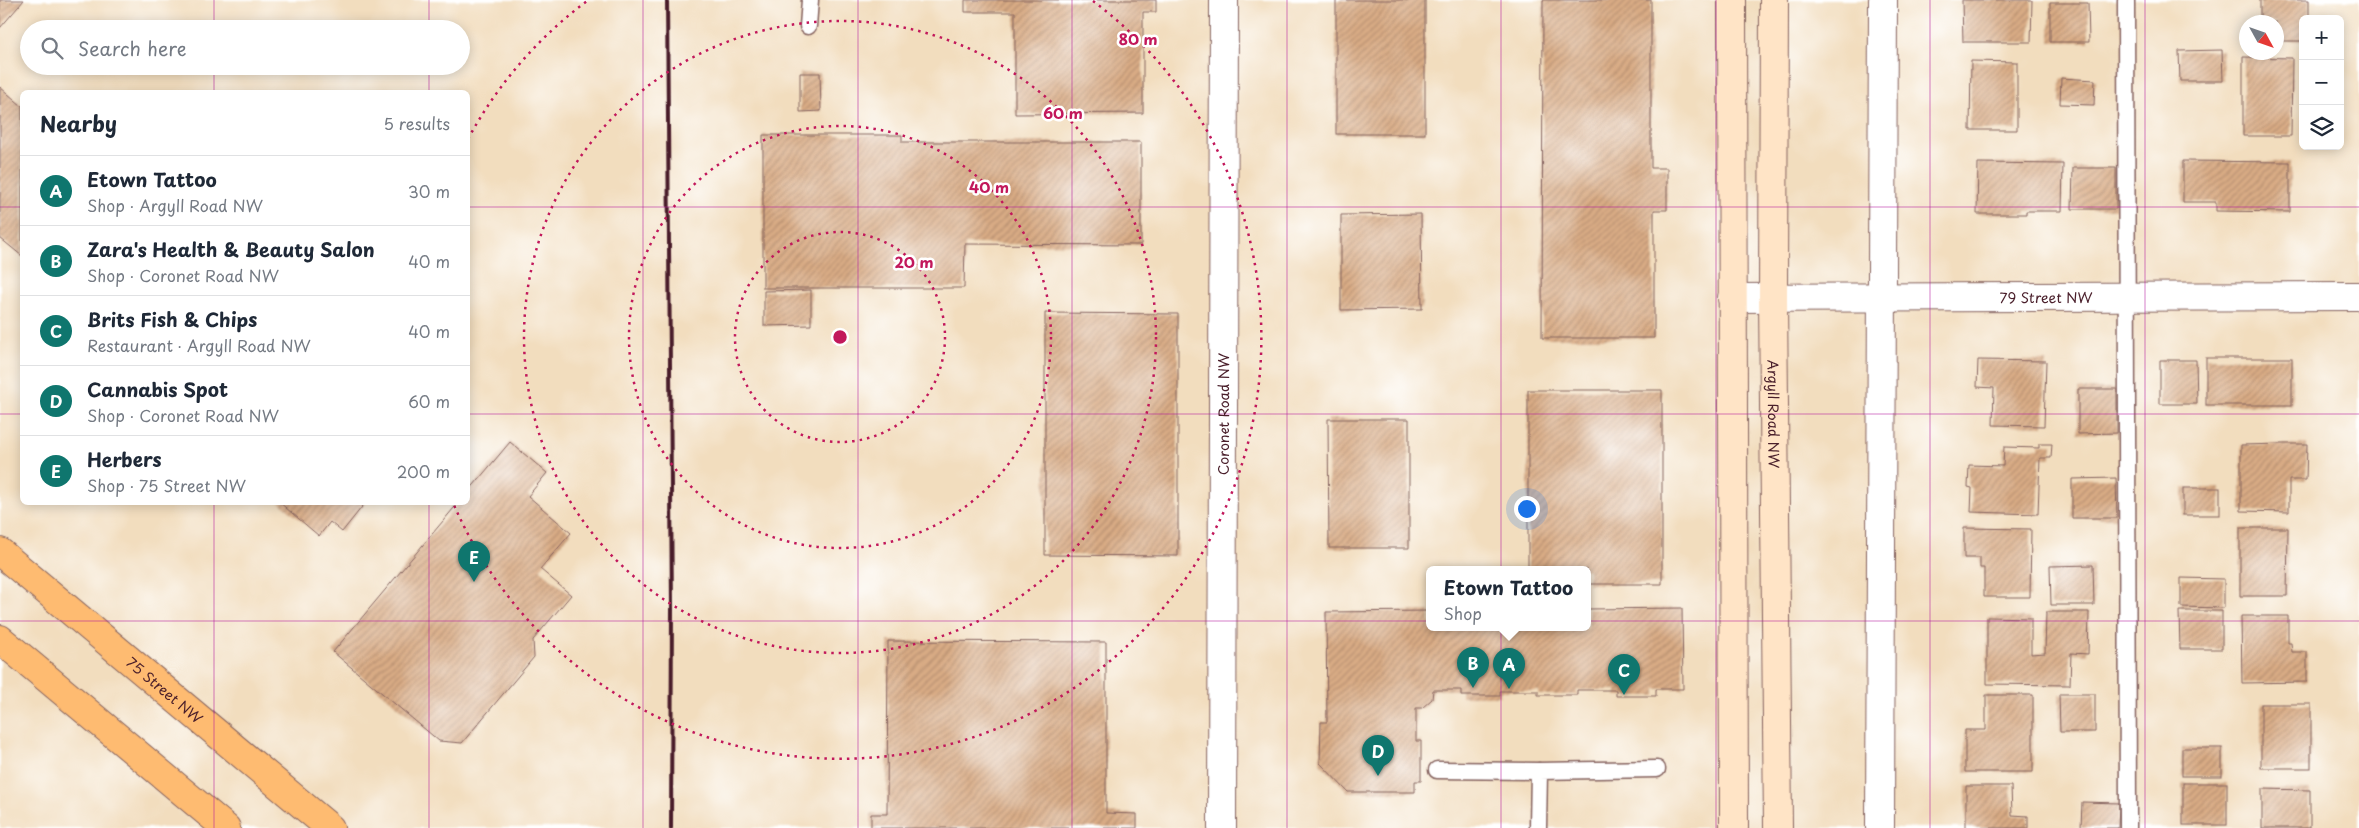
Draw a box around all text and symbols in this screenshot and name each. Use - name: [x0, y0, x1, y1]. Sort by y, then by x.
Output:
- north arrow: [2239, 15, 2284, 60]
- map controls: [2299, 15, 2344, 150]
- button: +: [2299, 15, 2344, 60]
- search box: [20, 20, 470, 75]
- text: 80 m: [1118, 27, 1158, 50]
- icon: search: [38, 34, 66, 62]
- text: Search here: [78, 34, 187, 62]
- button: −: [2299, 60, 2344, 105]
- text: 60 m: [1043, 101, 1083, 124]
- button: layers: [2299, 105, 2344, 150]
- text: Nearby: [40, 107, 117, 139]
- text: 5 results: [383, 111, 450, 135]
- text: Etown Tattoo: [87, 165, 217, 193]
- text: 40 m: [969, 175, 1009, 198]
- text: A: [50, 179, 62, 203]
- text: 30 m: [408, 179, 450, 203]
- text: Shop · Argyll Road NW: [87, 193, 263, 217]
- text: Zara's Health & Beauty Salon: [87, 235, 375, 263]
- text: B: [51, 249, 61, 273]
- text: 40 m: [408, 249, 450, 273]
- text: 20 m: [895, 250, 933, 273]
- text: Shop · Coronet Road NW: [87, 263, 279, 287]
- street label: 79 Street NW: [1999, 286, 2093, 308]
- text: Brits Fish & Chips: [87, 305, 257, 333]
- text: C: [50, 319, 62, 343]
- text: 40 m: [408, 319, 450, 343]
- centre of rings: [831, 328, 849, 346]
- text: Restaurant · Argyll Road NW: [87, 333, 311, 357]
- street label: Coronet Road NW: [1212, 353, 1234, 475]
- street label: Argyll Road NW: [1763, 360, 1785, 468]
- text: Cannabis Spot: [87, 375, 228, 403]
- text: D: [50, 389, 62, 413]
- text: 60 m: [408, 389, 450, 413]
- text: Shop · Coronet Road NW: [87, 403, 279, 427]
- text: Herbers: [87, 445, 162, 473]
- text: E: [51, 459, 61, 483]
- text: 200 m: [397, 459, 450, 483]
- text: Shop · 75 Street NW: [87, 473, 246, 497]
- your location: [1514, 496, 1540, 522]
- pin: E: [458, 541, 490, 582]
- popup: [1426, 566, 1591, 631]
- text: Etown Tattoo: [1444, 573, 1573, 601]
- text: Shop: [1444, 601, 1482, 625]
- pin: B: [1457, 647, 1489, 688]
- pin: A: [1493, 648, 1525, 689]
- street label: 75 Street NW: [122, 652, 208, 728]
- pin: C: [1608, 654, 1640, 695]
- pin: D: [1362, 735, 1394, 776]

